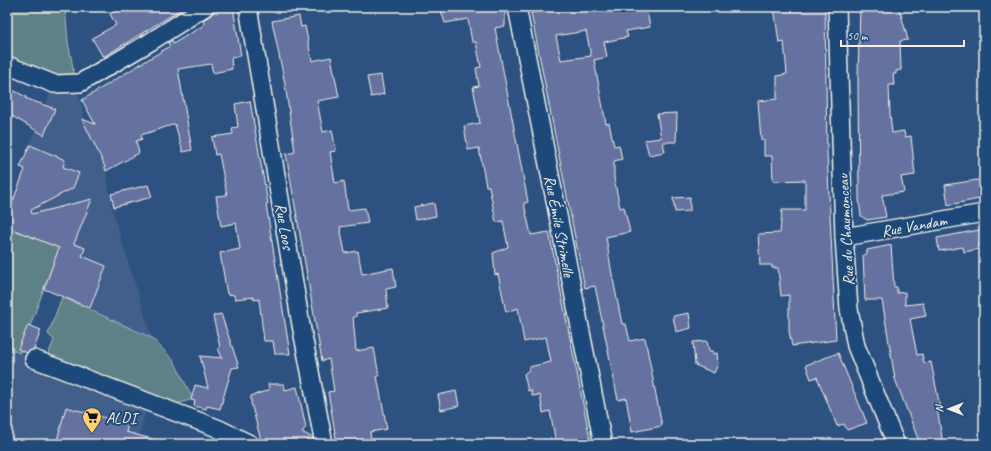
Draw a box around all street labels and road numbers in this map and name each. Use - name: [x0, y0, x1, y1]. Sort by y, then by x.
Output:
- street label: Rue du Chaumonceau: [833, 172, 859, 286]
- street label: Rue Émile Strimelle: [539, 174, 579, 280]
- street label: Rue Loos: [270, 201, 298, 252]
- street label: Rue Vandam: [880, 210, 950, 242]

